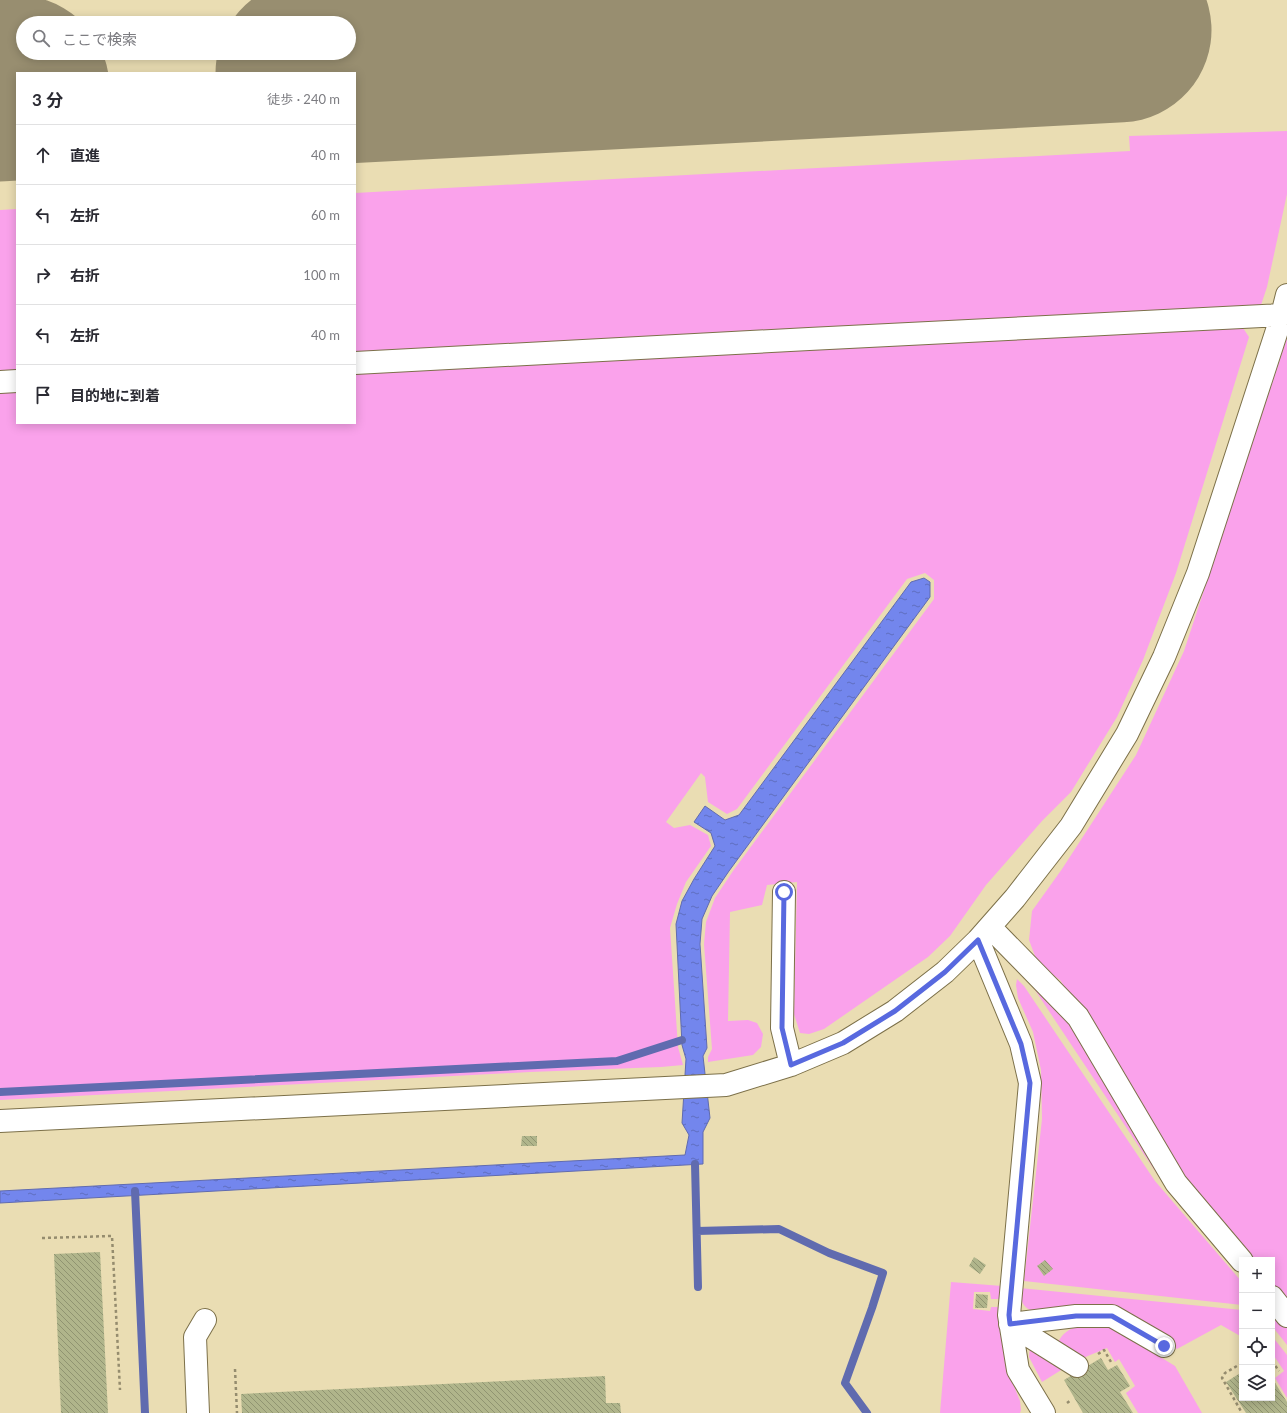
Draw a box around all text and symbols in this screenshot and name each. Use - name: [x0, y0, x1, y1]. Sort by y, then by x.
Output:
- search box: [16, 16, 356, 60]
- icon: search: [30, 27, 52, 49]
- text: ここで検索: [62, 30, 137, 48]
- text: 3 分: [32, 89, 63, 110]
- text: 徒歩 · 240 m: [267, 91, 340, 107]
- icon: ahead: [32, 144, 54, 166]
- text: 直進: [70, 146, 100, 164]
- text: 40 m: [311, 147, 340, 163]
- icon: left: [32, 204, 54, 226]
- text: 左折: [70, 206, 100, 224]
- text: 60 m: [311, 207, 340, 223]
- icon: right: [32, 264, 54, 286]
- text: 右折: [70, 266, 100, 284]
- text: 100 m: [303, 267, 340, 283]
- icon: left: [32, 324, 54, 346]
- text: 左折: [70, 326, 100, 344]
- text: 40 m: [311, 327, 340, 343]
- icon: arrive: [32, 384, 54, 406]
- text: 目的地に到着: [70, 386, 160, 404]
- route start: [775, 883, 793, 901]
- map controls: [1239, 1257, 1275, 1401]
- button: +: [1239, 1257, 1275, 1293]
- button: −: [1239, 1293, 1275, 1329]
- button: locate: [1239, 1329, 1275, 1365]
- route end: [1155, 1337, 1173, 1355]
- button: layers: [1239, 1365, 1275, 1401]

